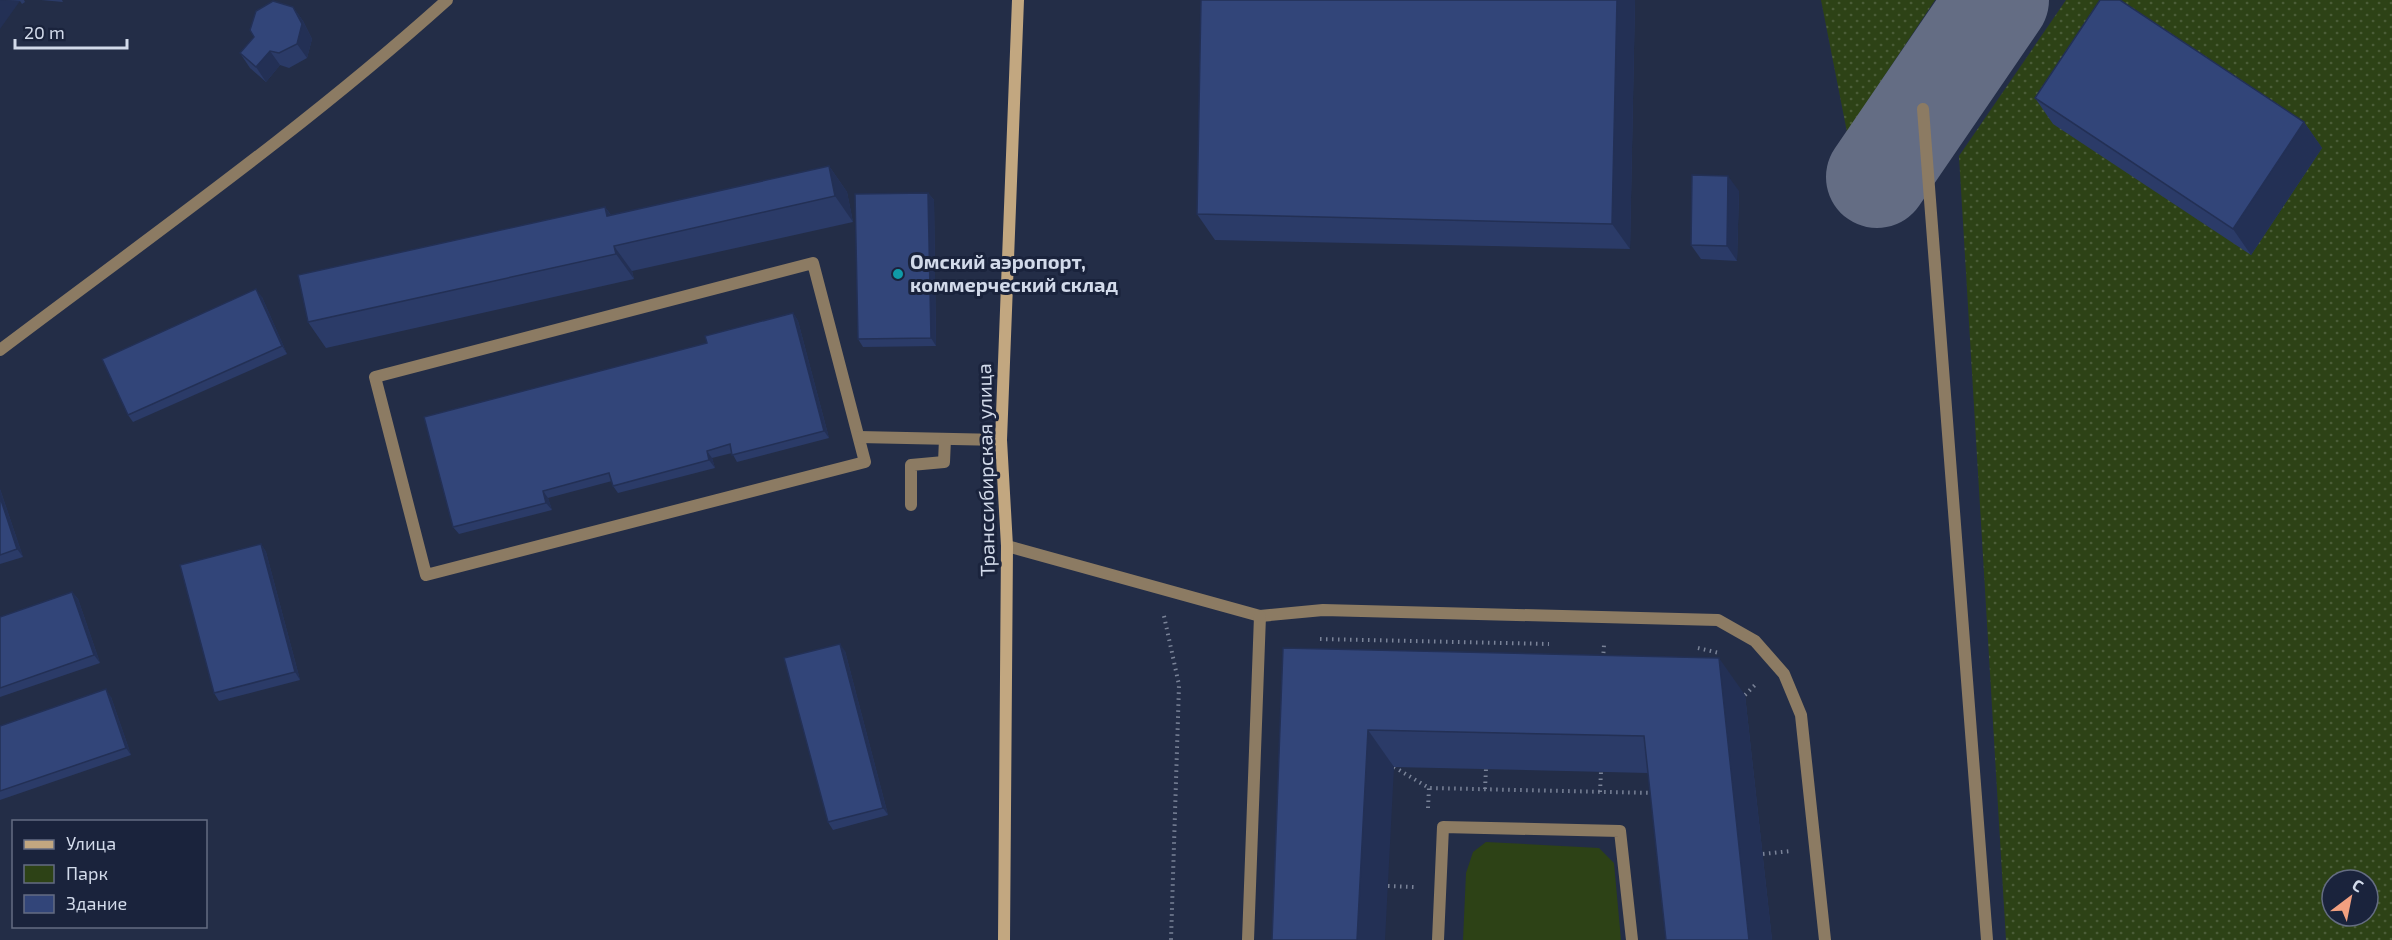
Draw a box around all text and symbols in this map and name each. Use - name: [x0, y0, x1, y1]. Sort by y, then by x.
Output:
- scale bar: [15, 12, 128, 50]
- text: 20 m: [24, 21, 65, 43]
- place label: Омский аэропорт, коммерческий склад: [910, 249, 1118, 296]
- marker: Омский аэропорт, коммерческий склад: [891, 267, 905, 281]
- street label: Транссибирская улица: [971, 363, 1000, 577]
- legend: [12, 820, 207, 928]
- text: Улица: [66, 832, 116, 854]
- text: Парк: [66, 862, 108, 884]
- north arrow: [2320, 868, 2380, 928]
- text: С: [2349, 874, 2367, 895]
- text: Здание: [66, 892, 127, 914]

